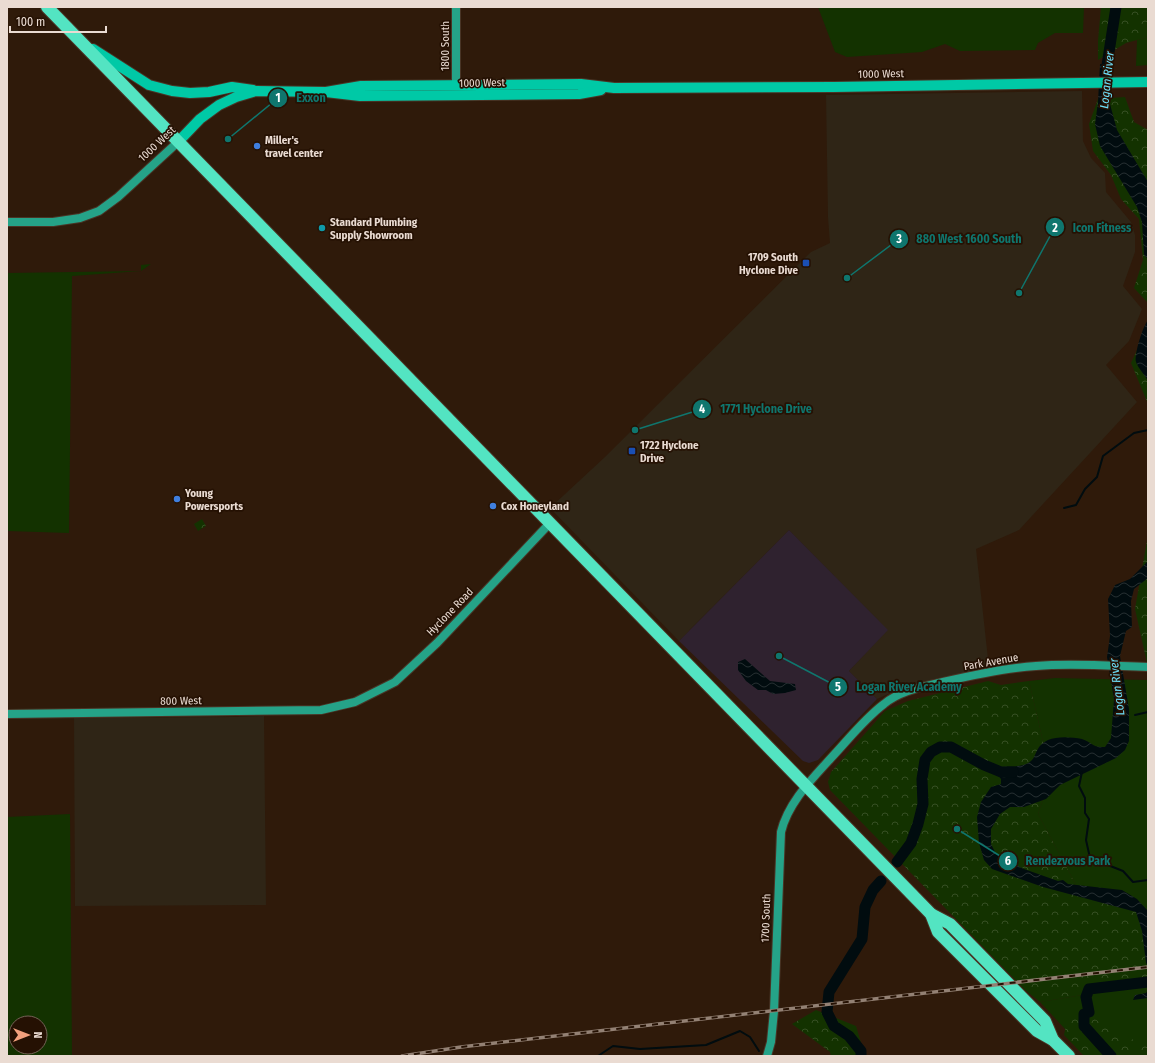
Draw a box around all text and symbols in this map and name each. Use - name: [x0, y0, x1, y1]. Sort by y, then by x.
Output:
- scale bar: [10, 8, 106, 34]
- text: 100 m: [16, 15, 45, 29]
- street label: 1800 South: [439, 21, 452, 71]
- water label: Logan River: [1097, 50, 1117, 109]
- street label: 1000 West: [858, 67, 904, 81]
- street label: 1000 West: [459, 76, 505, 90]
- callout: Exxon: [268, 86, 334, 110]
- text: 1: [275, 91, 281, 105]
- text: Exxon: [296, 91, 326, 105]
- street label: 1000 West: [136, 123, 179, 164]
- place label: Miller's travel center: [265, 134, 324, 160]
- marker: Miller's travel center: [252, 141, 262, 151]
- callout: Icon Fitness: [1045, 215, 1139, 239]
- place label: Standard Plumbing Supply Showroom: [330, 216, 418, 242]
- text: 2: [1051, 221, 1058, 235]
- text: Icon Fitness: [1073, 221, 1132, 235]
- marker: Standard Plumbing Supply Showroom: [317, 223, 327, 233]
- callout: 880 West 1600 South: [889, 227, 1030, 251]
- text: 3: [895, 232, 902, 246]
- text: 880 West 1600 South: [916, 232, 1022, 246]
- place label: 1709 South Hyclone Dive: [739, 251, 798, 277]
- marker: 1709 South Hyclone Dive: [801, 258, 811, 268]
- callout: 1771 Hyclone Drive: [692, 397, 819, 421]
- text: 4: [699, 402, 705, 416]
- text: 1771 Hyclone Drive: [720, 402, 812, 416]
- place label: 1722 Hyclone Drive: [640, 439, 699, 465]
- marker: 1722 Hyclone Drive: [627, 446, 637, 456]
- place label: Young Powersports: [184, 487, 243, 513]
- marker: Young Powersports: [172, 494, 182, 504]
- place label: Cox Honeyland: [501, 500, 569, 513]
- marker: Cox Honeyland: [488, 501, 498, 511]
- street label: Hyclone Road: [424, 585, 476, 639]
- street label: Park Avenue: [963, 651, 1019, 673]
- water label: Logan River: [1106, 657, 1127, 716]
- callout: Logan River Academy: [828, 675, 970, 699]
- text: 5: [835, 680, 841, 694]
- text: Logan River Academy: [856, 680, 962, 694]
- street label: 800 West: [160, 694, 202, 708]
- callout: Rendezvous Park: [998, 849, 1118, 873]
- text: 6: [1005, 854, 1011, 868]
- text: Rendezvous Park: [1026, 854, 1111, 868]
- street label: 1700 South: [759, 893, 773, 943]
- north arrow: [8, 1015, 48, 1055]
- text: N: [31, 1032, 44, 1038]

